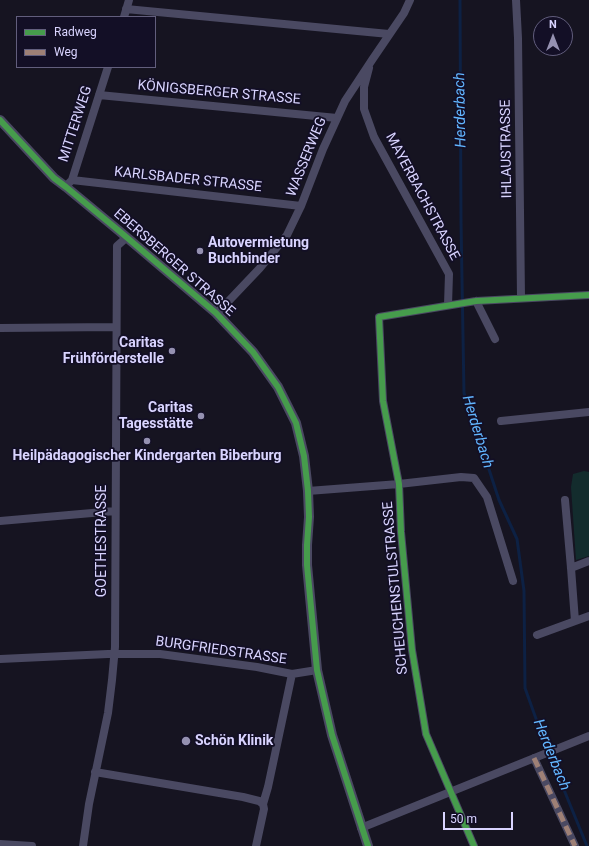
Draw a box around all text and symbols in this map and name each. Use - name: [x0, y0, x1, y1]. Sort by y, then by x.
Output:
- legend: [16, 16, 156, 68]
- north arrow: [533, 16, 573, 56]
- text: N: [549, 18, 557, 31]
- text: Radweg: [54, 25, 97, 39]
- text: Weg: [54, 45, 78, 59]
- water label: Herderbach: [451, 72, 471, 148]
- street label: KÖNIGSBERGER STRASSE: [137, 77, 301, 109]
- street label: MITTERWEG: [56, 84, 96, 164]
- street label: IHLAUSTRASSE: [498, 100, 516, 198]
- street label: WASSERWEG: [283, 115, 331, 199]
- street label: MAYERBACHSTRASSE: [381, 130, 463, 264]
- street label: KARLSBADER STRASSE: [113, 164, 263, 196]
- street label: EBERSBERGER STRASSE: [110, 206, 238, 320]
- place label: Autovermietung Buchbinder: [208, 235, 309, 268]
- marker: Autovermietung Buchbinder: [195, 246, 205, 256]
- place label: Caritas Frühförderstelle: [63, 335, 164, 368]
- marker: Caritas Frühförderstelle: [167, 346, 177, 356]
- water label: Herderbach: [457, 393, 497, 471]
- place label: Caritas Tagesstätte: [119, 400, 193, 432]
- marker: Caritas Tagesstätte: [196, 411, 206, 421]
- marker: Heilpädagogischer Kindergarten Biberburg: [142, 436, 152, 446]
- place label: Heilpädagogischer Kindergarten Biberburg: [12, 448, 282, 464]
- street label: GOETHESTRASSE: [94, 485, 110, 597]
- street label: SCHEUCHENSTULSTRASSE: [380, 501, 412, 675]
- street label: BURGFRIEDSTRASSE: [154, 633, 288, 669]
- water label: Herderbach: [529, 717, 573, 793]
- place label: Schön Klinik: [195, 733, 273, 749]
- marker: Schön Klinik: [180, 735, 192, 747]
- scale bar: [445, 804, 515, 830]
- text: 50 m: [450, 812, 477, 826]

